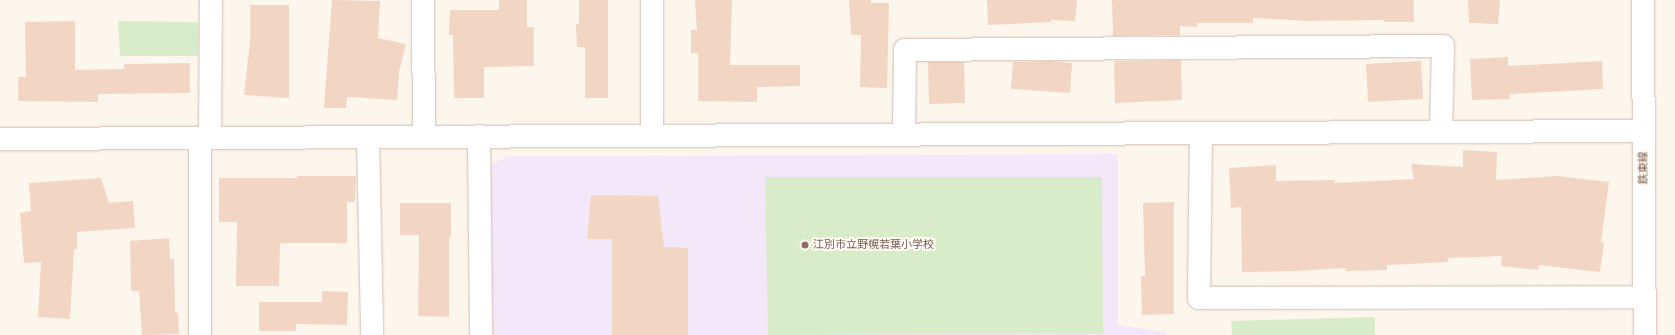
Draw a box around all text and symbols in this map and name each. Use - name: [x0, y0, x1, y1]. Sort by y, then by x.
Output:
- street label: 鉄東線: [1637, 152, 1651, 184]
- place label: 江別市立野幌若葉小学校: [813, 238, 934, 252]
- marker: 江別市立野幌若葉小学校: [800, 240, 810, 250]

